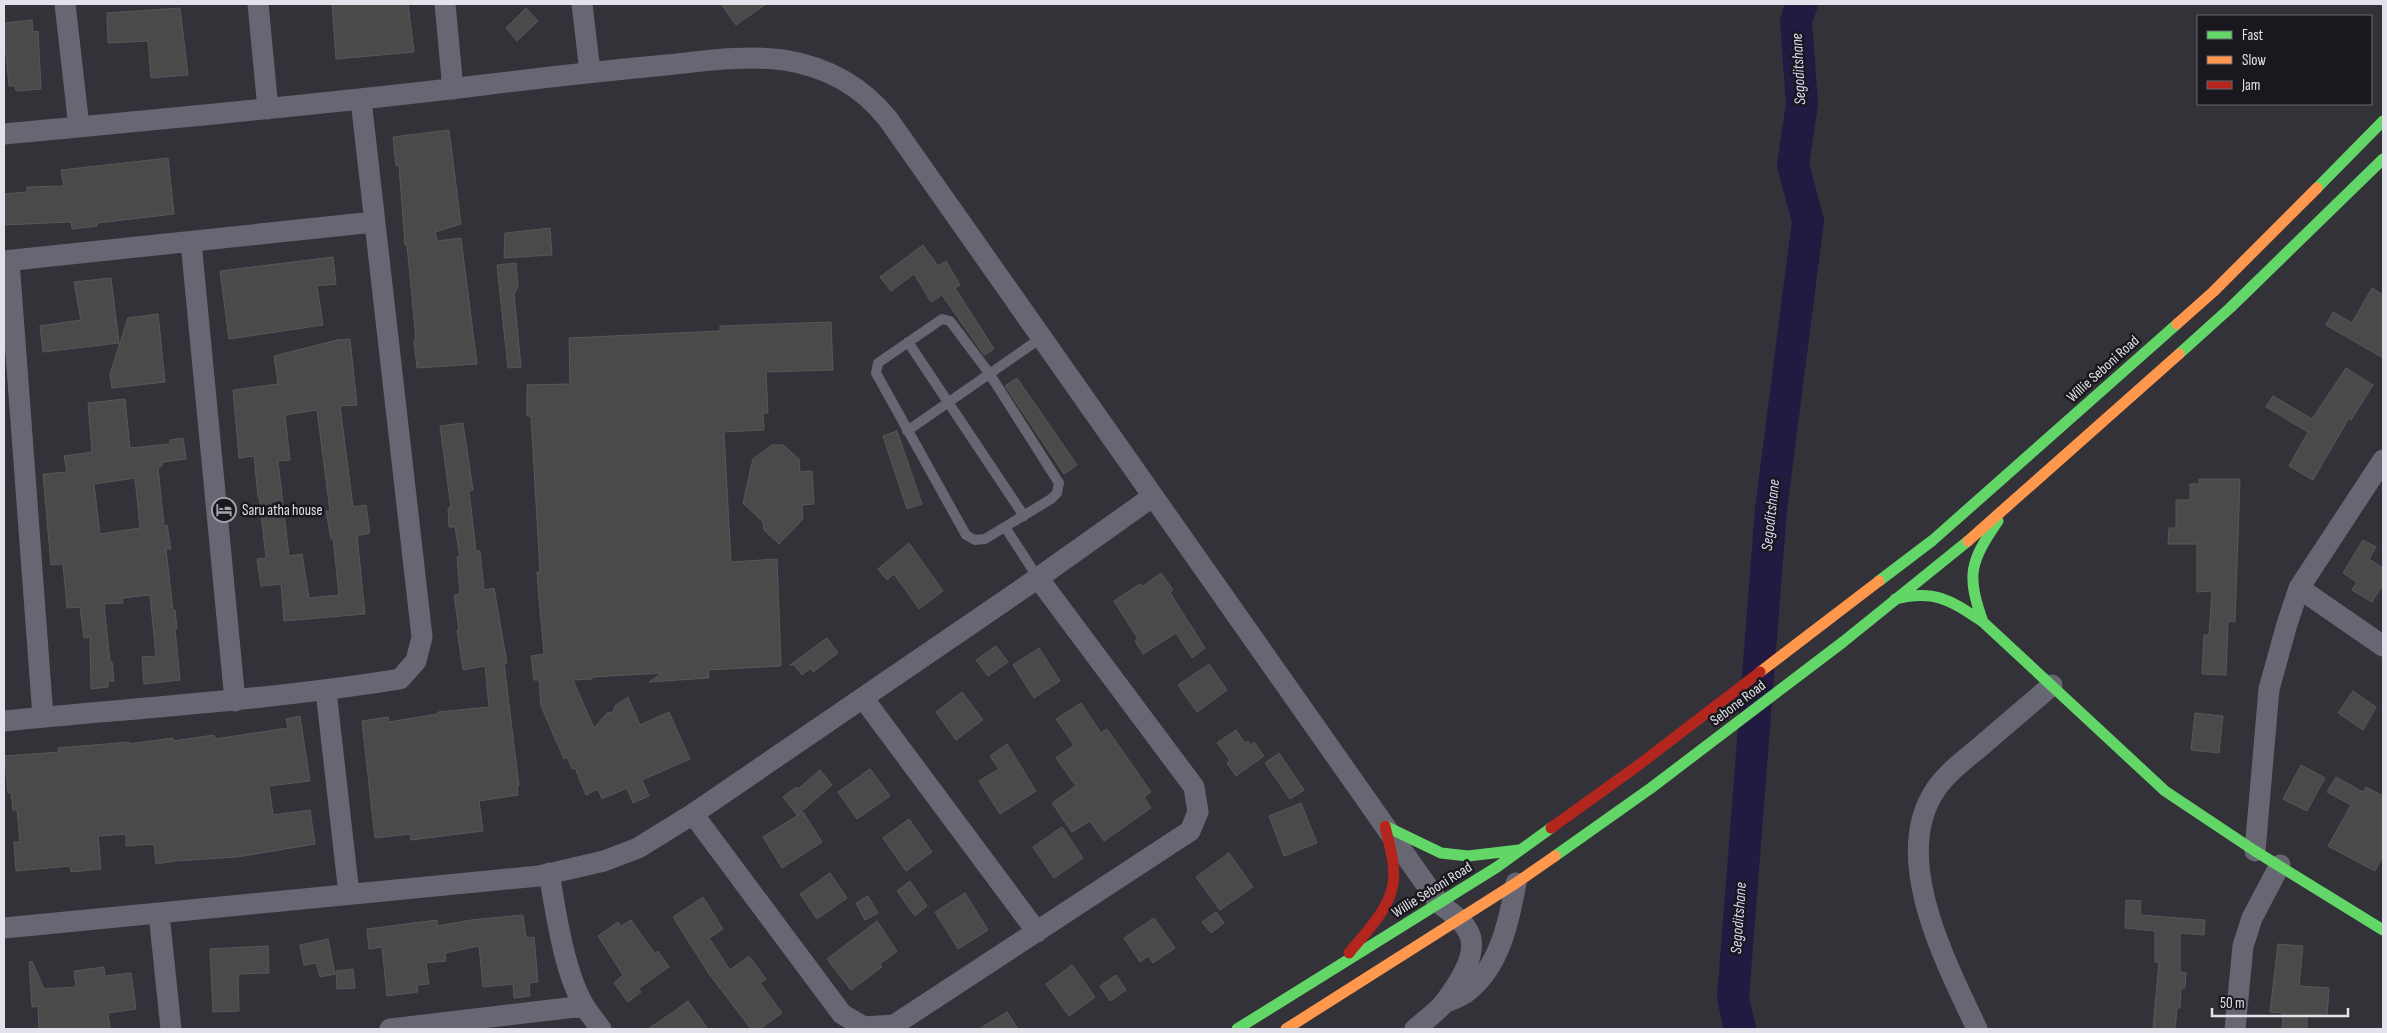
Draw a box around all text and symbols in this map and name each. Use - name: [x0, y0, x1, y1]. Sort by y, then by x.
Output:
- legend: [2197, 15, 2372, 105]
- text: Fast: [2242, 26, 2264, 45]
- water label: Segoditshane: [1788, 33, 1810, 105]
- text: Slow: [2242, 51, 2266, 70]
- text: Jam: [2241, 76, 2260, 95]
- street label: Willie Seboni Road: [2063, 331, 2143, 407]
- water label: Segoditshane: [1758, 478, 1784, 552]
- hotel icon: Saru atha house: [211, 497, 237, 523]
- place label: Saru atha house: [242, 501, 322, 520]
- street label: Sebone Road: [1706, 676, 1770, 730]
- street label: Willie Seboni Road: [1388, 858, 1476, 922]
- water label: Segoditshane: [1727, 882, 1751, 954]
- scale bar: [2212, 986, 2348, 1018]
- text: 50 m: [2220, 994, 2245, 1013]

